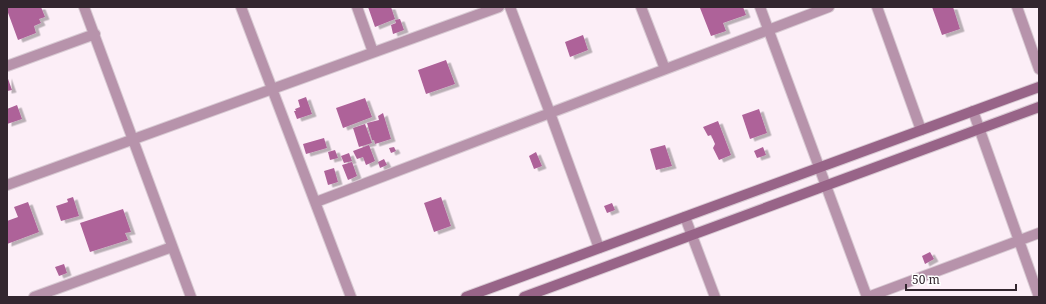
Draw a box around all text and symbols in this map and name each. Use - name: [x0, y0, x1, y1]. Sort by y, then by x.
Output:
- scale bar: [906, 266, 1016, 292]
- text: 50 m: [912, 271, 940, 288]

